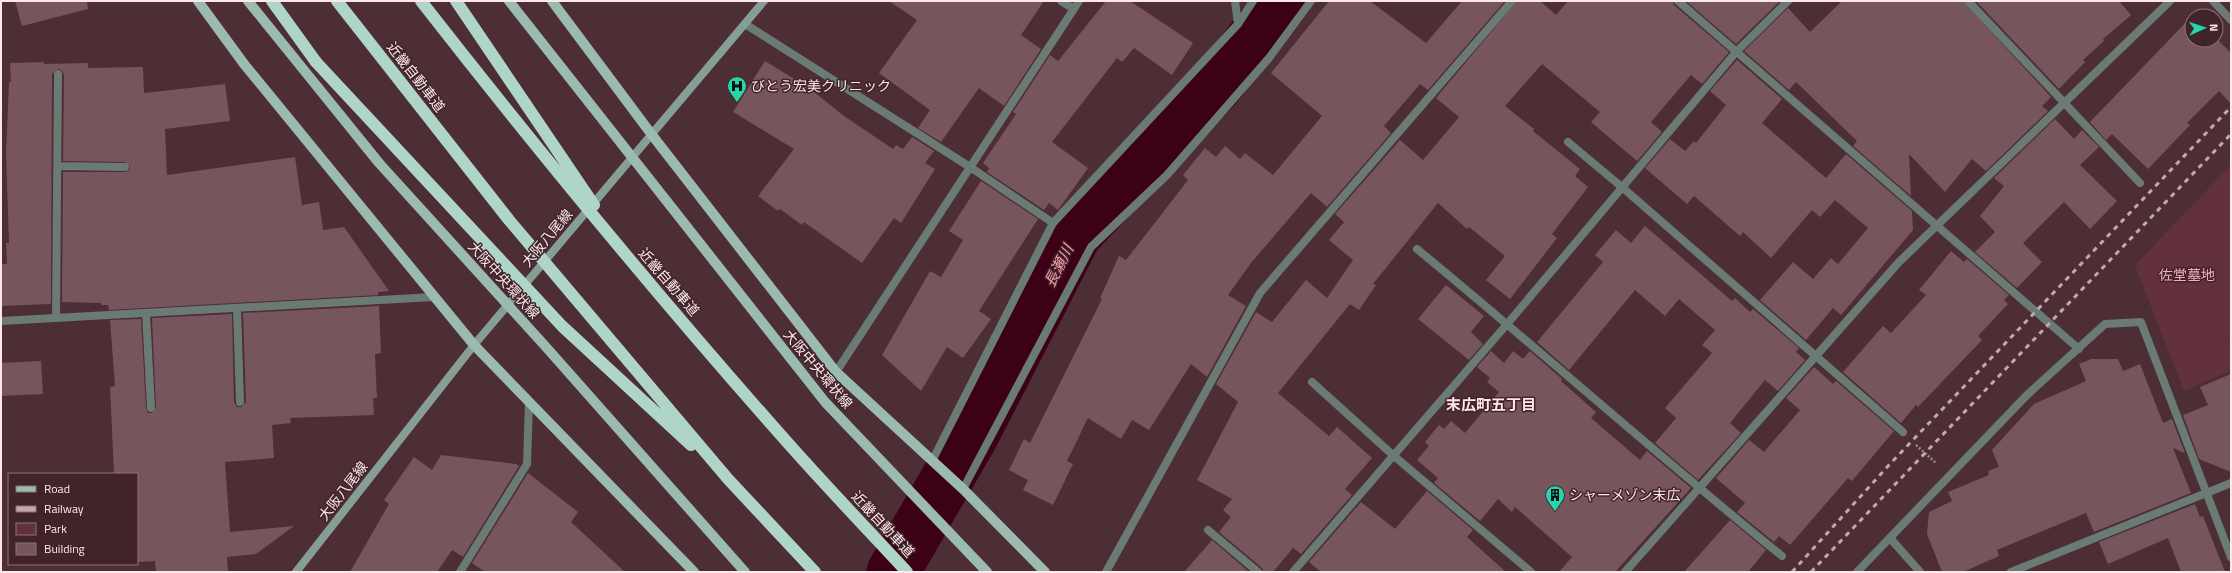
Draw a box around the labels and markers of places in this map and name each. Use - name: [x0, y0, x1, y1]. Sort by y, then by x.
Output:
- hospital icon: びとう宏美クリニック: [726, 75, 748, 103]
- place label: びとう宏美クリニック: [751, 75, 891, 96]
- building icon: シャーメゾン末広: [1544, 484, 1566, 512]
- place label: シャーメゾン末広: [1569, 484, 1680, 505]

